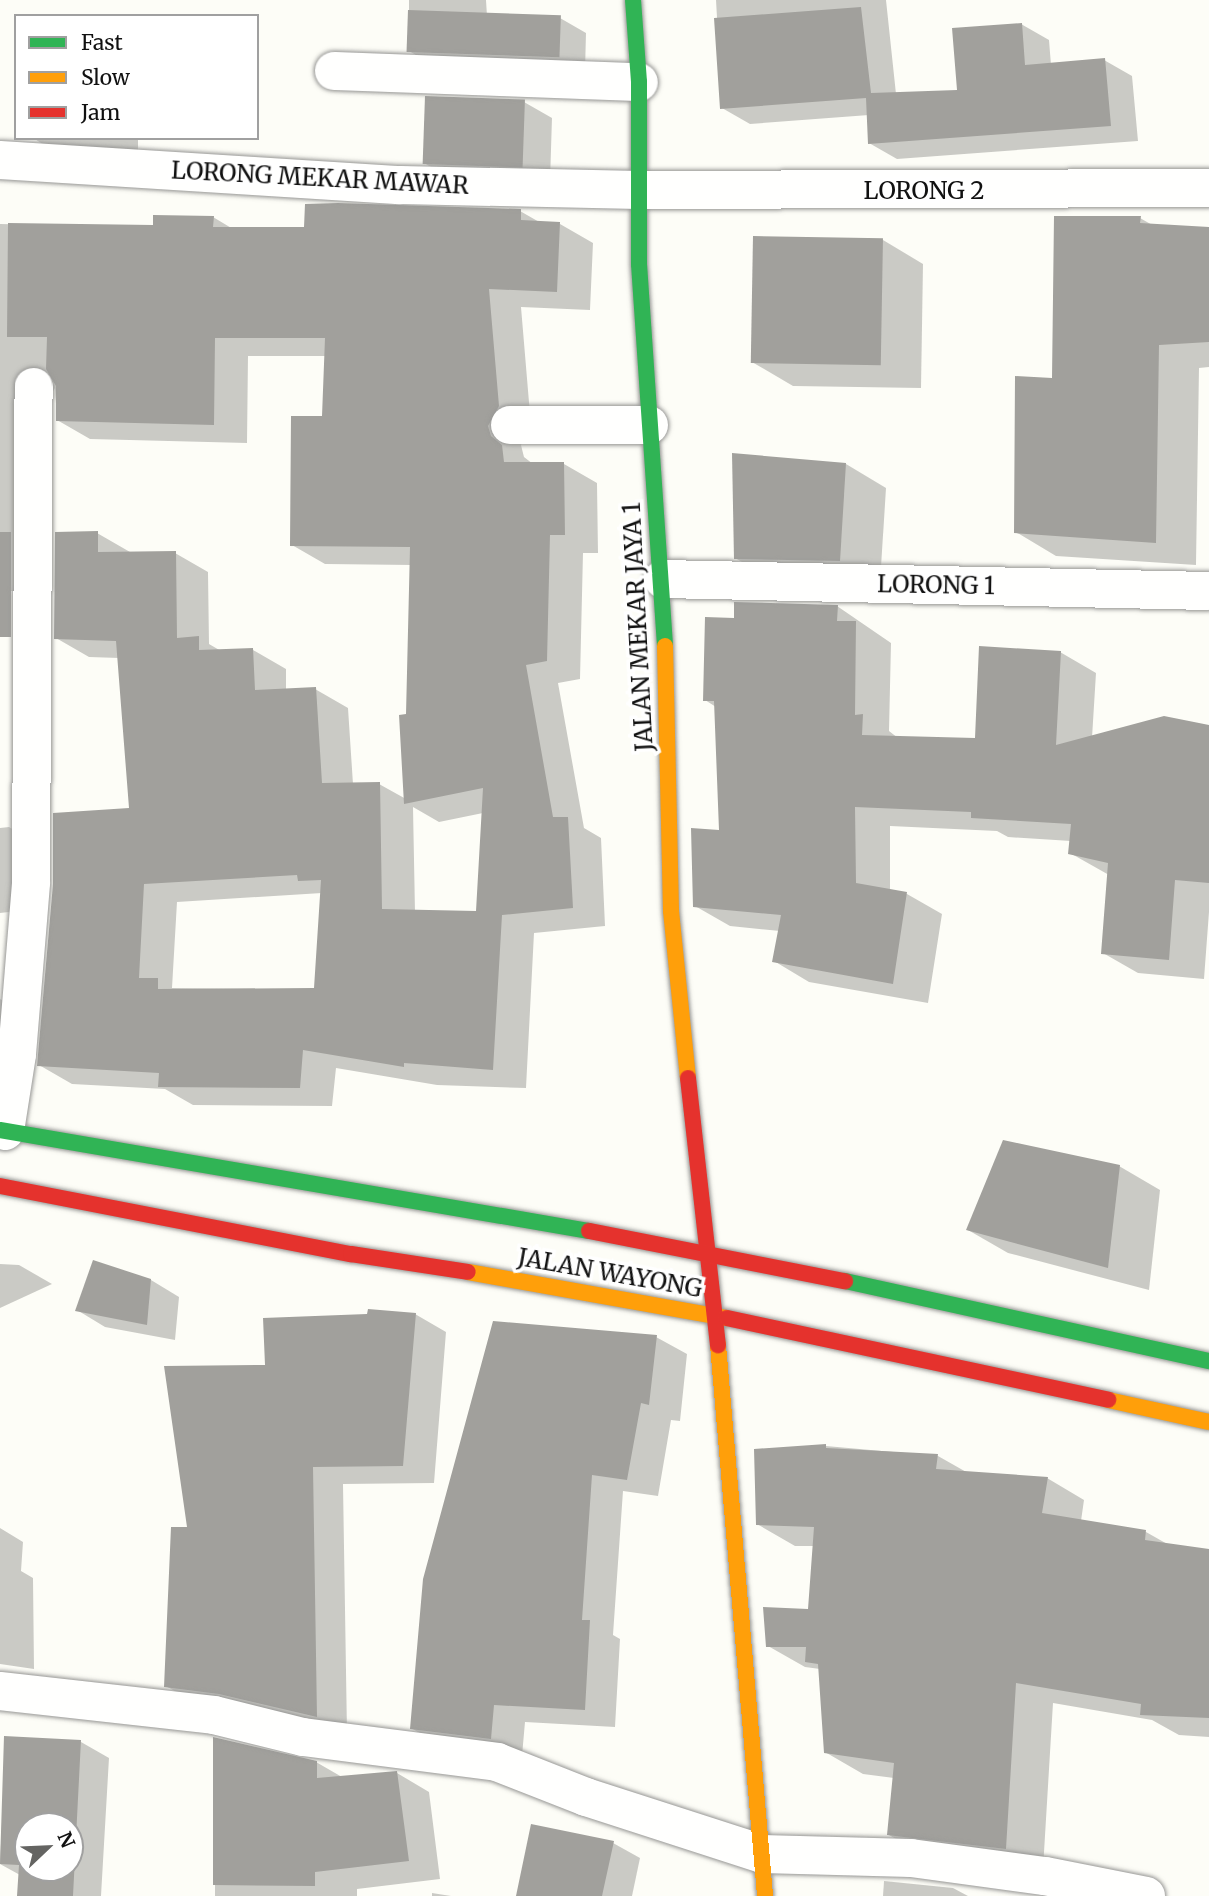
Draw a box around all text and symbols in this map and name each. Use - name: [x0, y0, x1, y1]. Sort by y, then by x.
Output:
- legend: [14, 14, 259, 140]
- text: Fast: [81, 29, 123, 56]
- text: Slow: [81, 64, 130, 91]
- text: Jam: [81, 99, 120, 126]
- street label: LORONG MEKAR MAWAR: [170, 156, 470, 200]
- street label: LORONG 2: [863, 177, 985, 205]
- street label: JALAN MEKAR JAYA 1: [617, 502, 659, 752]
- street label: LORONG 1: [877, 570, 995, 600]
- street label: JALAN WAYONG: [516, 1243, 704, 1303]
- north arrow: [14, 1812, 84, 1882]
- text: N: [53, 1828, 80, 1851]

